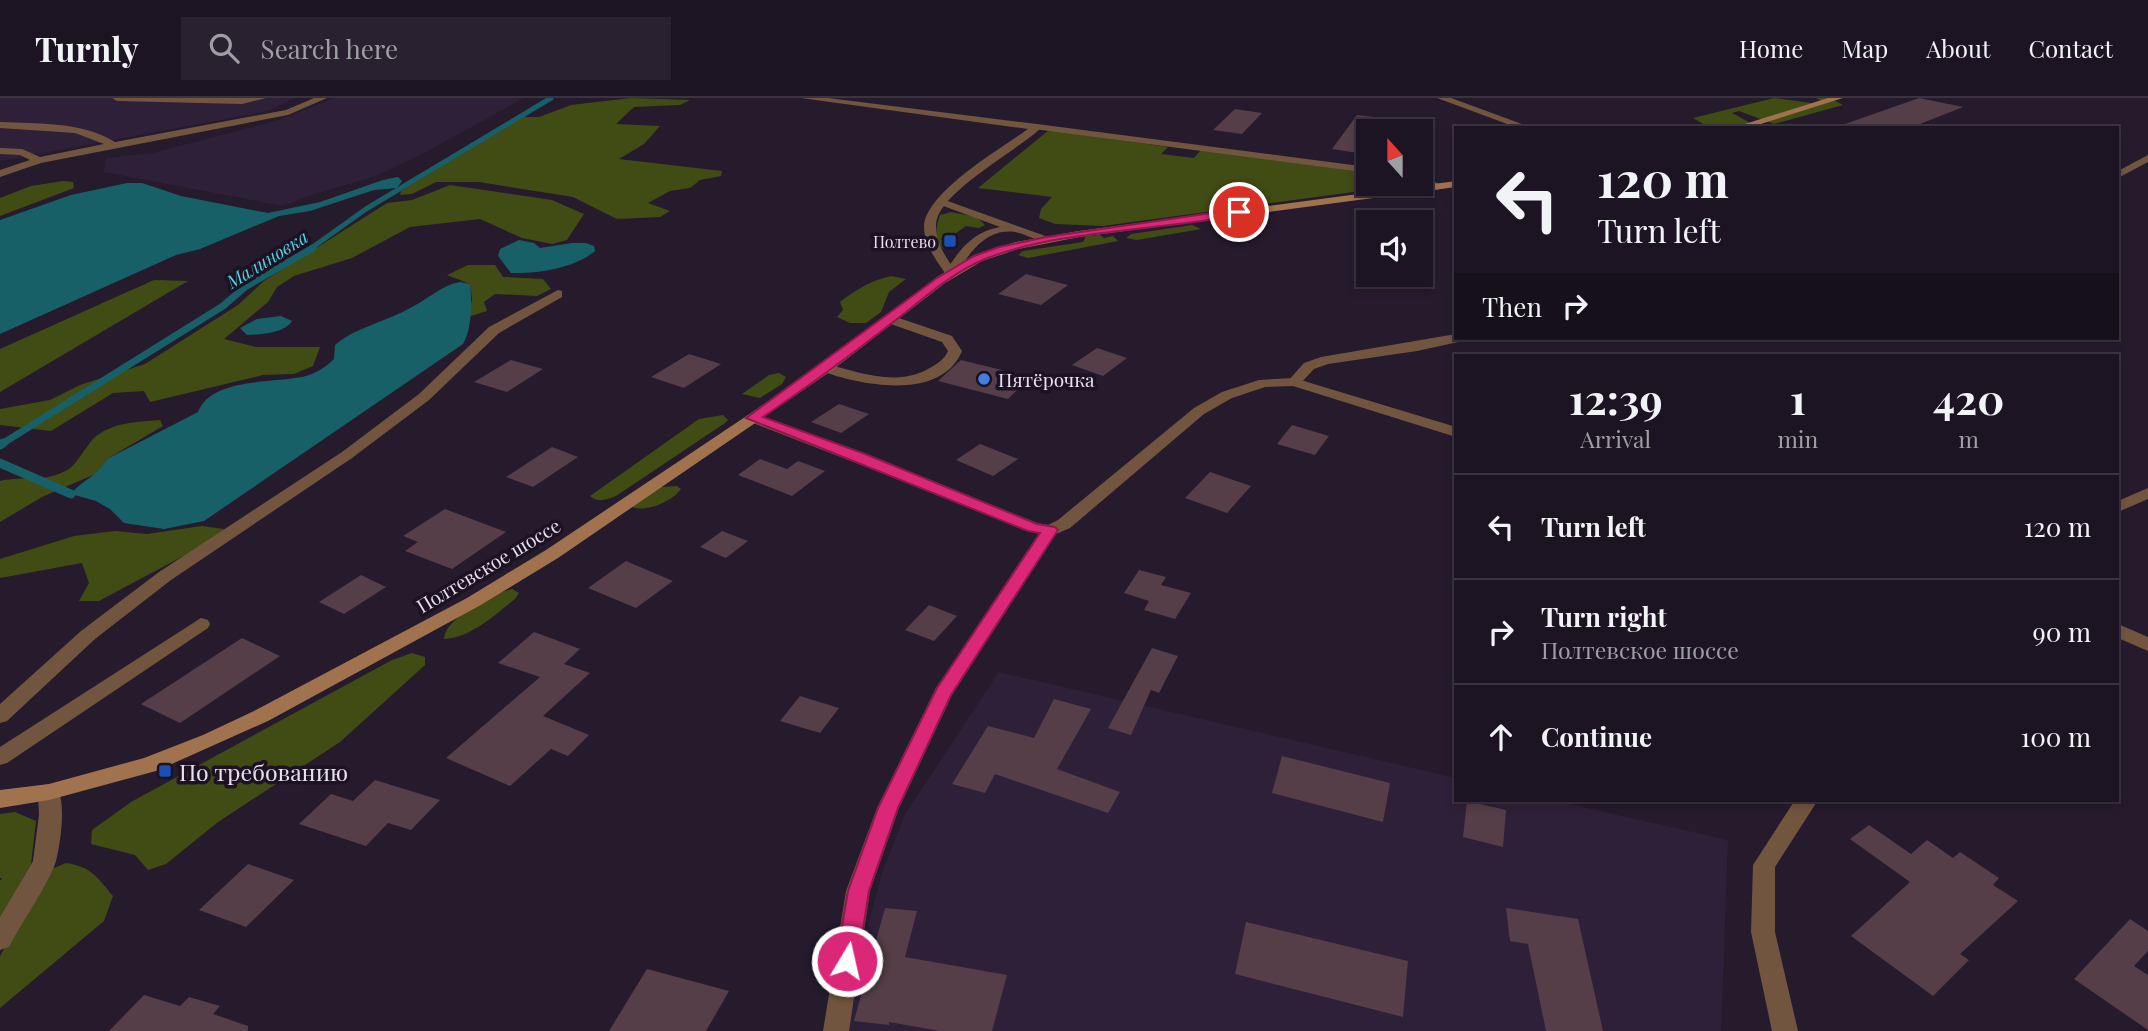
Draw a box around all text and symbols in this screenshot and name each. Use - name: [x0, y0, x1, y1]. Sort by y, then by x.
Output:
- search box: [181, 17, 671, 80]
- text: Turnly: [35, 26, 139, 70]
- icon: search: [205, 29, 243, 67]
- text: Search here: [261, 31, 398, 66]
- text: Home: [1739, 32, 1803, 64]
- text: Map: [1841, 32, 1888, 64]
- text: About: [1926, 32, 1990, 64]
- text: Contact: [2028, 32, 2113, 64]
- north arrow: [1356, 119, 1433, 196]
- map controls: [1356, 119, 1433, 287]
- text: 120 m: [1597, 145, 1729, 210]
- icon: left: [1482, 154, 1573, 245]
- pin: [1209, 182, 1269, 242]
- icon: arrive: [1220, 193, 1258, 231]
- text: Turn left: [1597, 208, 1721, 251]
- button: sound: [1356, 210, 1433, 287]
- water label: Малиновка: [221, 224, 312, 294]
- place label: Полтево: [873, 231, 936, 252]
- marker: Полтево: [942, 233, 958, 249]
- icon: right: [1556, 287, 1594, 325]
- text: Then: [1482, 289, 1542, 324]
- place label: Пятёрочка: [998, 366, 1095, 392]
- text: 12:39: [1569, 370, 1663, 426]
- text: 1: [1790, 370, 1806, 426]
- text: 420: [1933, 370, 2004, 426]
- marker: Пятёрочка: [976, 371, 992, 387]
- text: Arrival: [1580, 423, 1651, 454]
- text: min: [1777, 423, 1818, 454]
- text: m: [1958, 423, 1979, 454]
- icon: left: [1482, 508, 1520, 546]
- text: Turn left: [1541, 509, 1646, 544]
- text: 120 m: [2024, 509, 2091, 544]
- street label: Полтевское шоссе: [411, 512, 565, 618]
- text: Turn right: [1541, 599, 1667, 634]
- icon: right: [1482, 613, 1520, 651]
- text: 90 m: [2033, 614, 2091, 649]
- text: Полтевское шоссе: [1541, 634, 1739, 665]
- icon: ahead: [1482, 718, 1520, 756]
- text: Continue: [1541, 719, 1652, 754]
- text: 100 m: [2021, 719, 2091, 754]
- place label: По требованию: [179, 756, 348, 787]
- marker: По требованию: [157, 763, 173, 779]
- position arrow: [810, 924, 884, 998]

